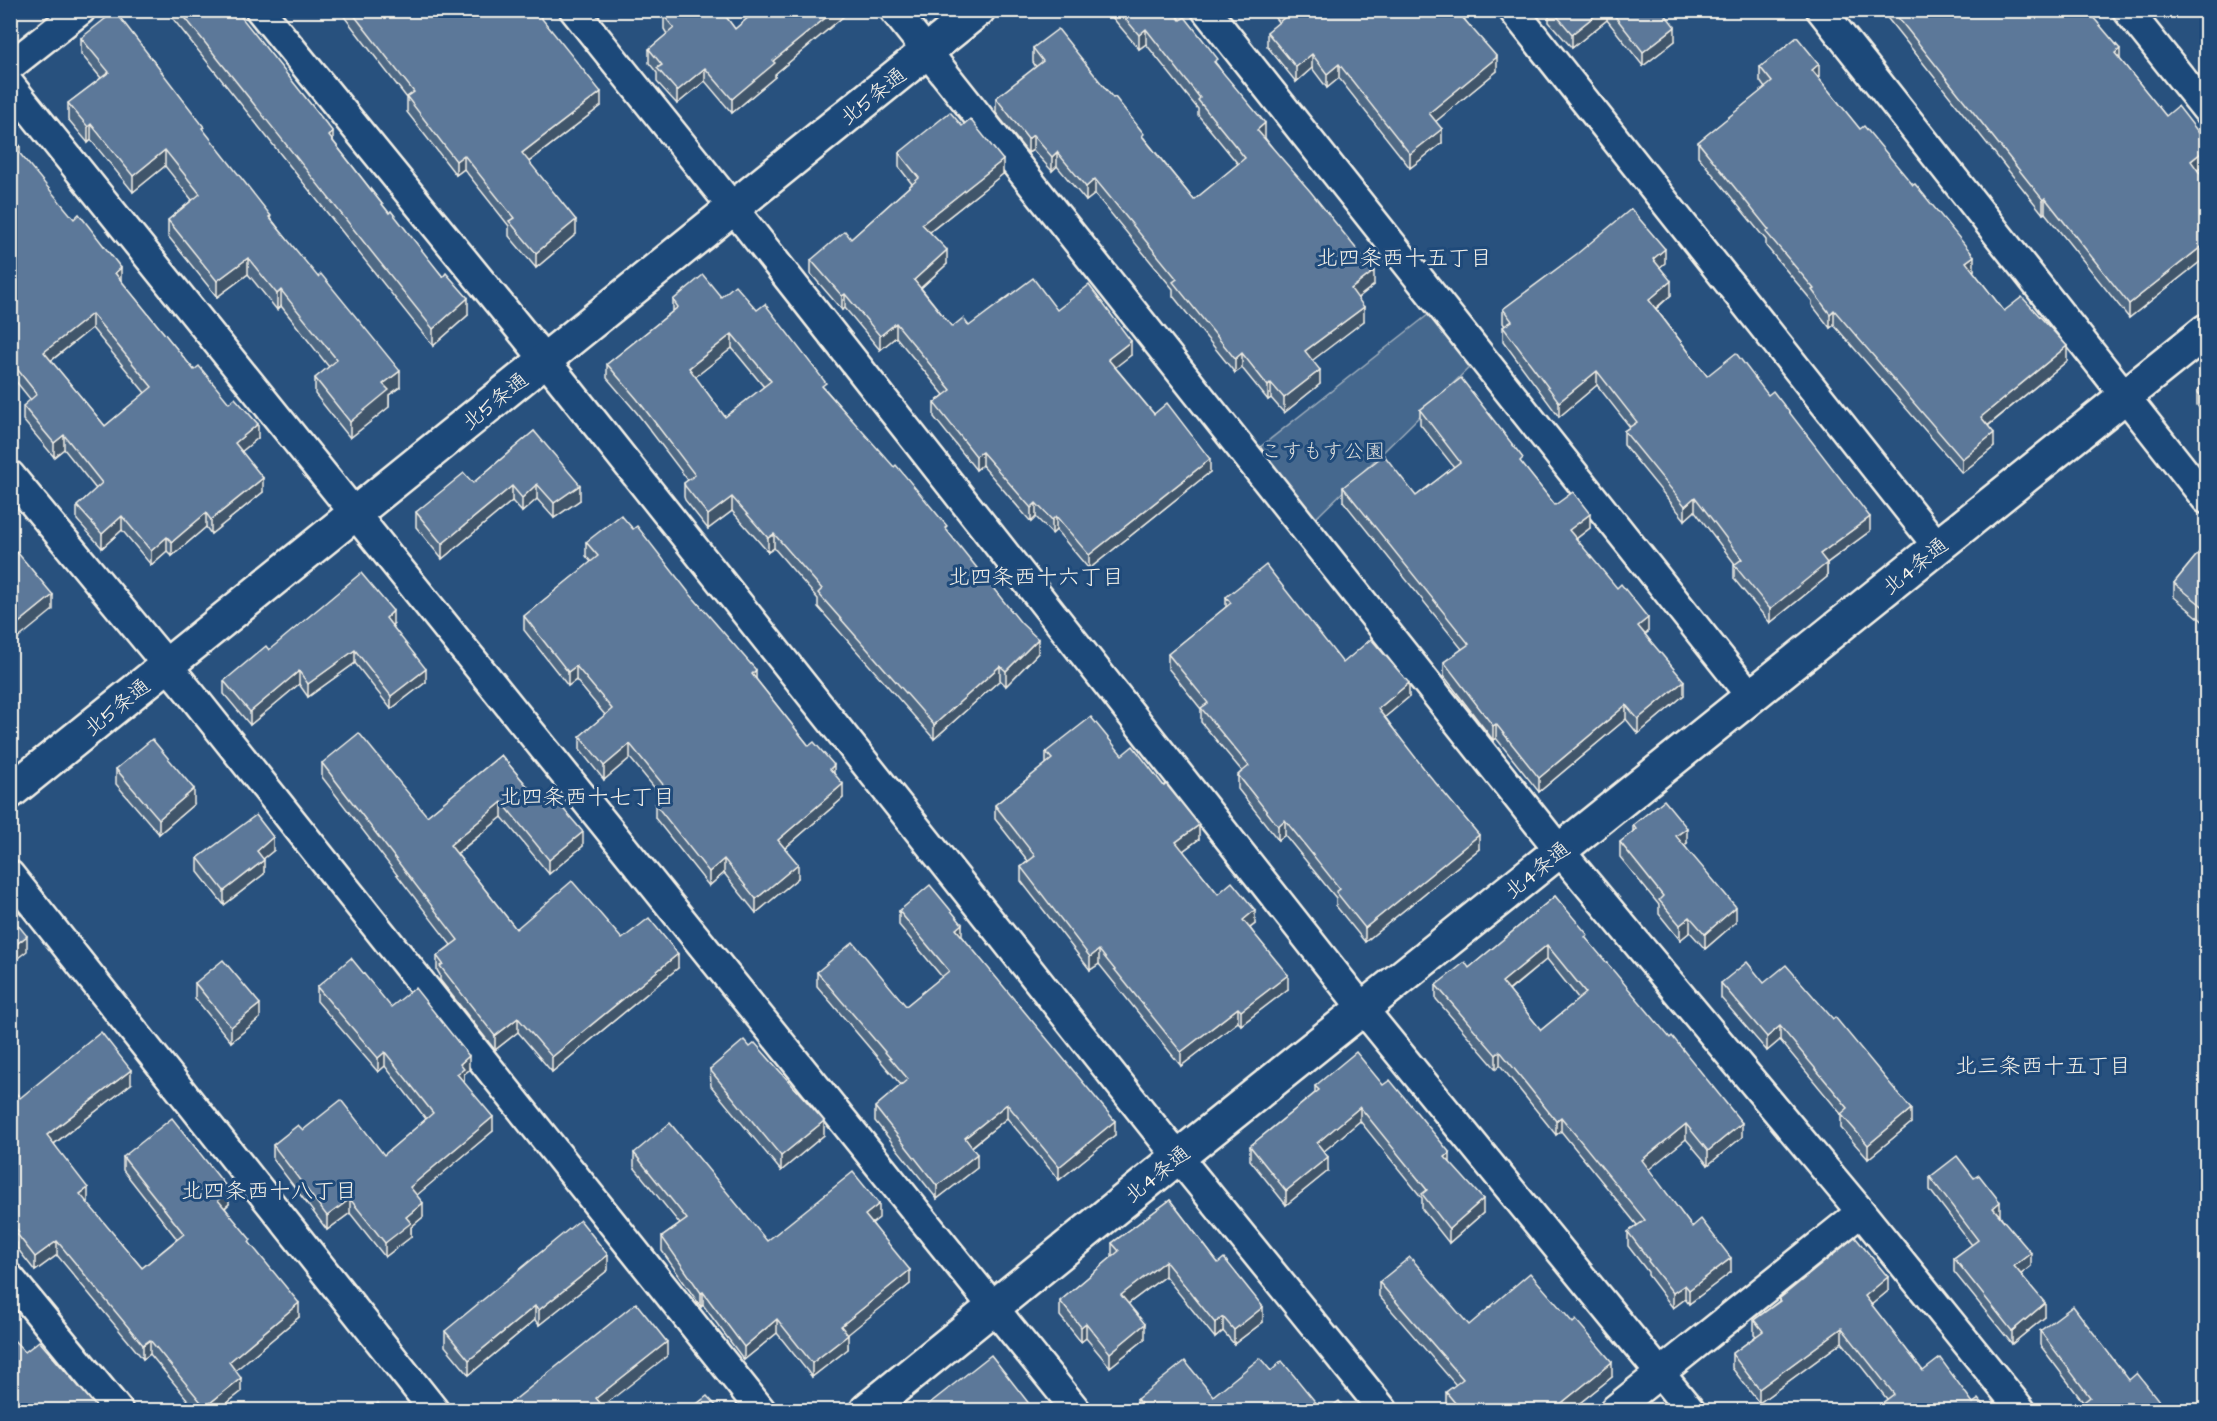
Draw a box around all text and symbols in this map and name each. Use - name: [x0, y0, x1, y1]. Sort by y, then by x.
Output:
- street label: 北5条通: [834, 61, 913, 132]
- district label: 北四条西十五丁目: [1316, 243, 1492, 274]
- street label: 北5条通: [456, 366, 535, 437]
- park label: こすもす公園: [1261, 437, 1385, 466]
- street label: 北4条通: [1876, 531, 1954, 602]
- district label: 北四条西十六丁目: [948, 562, 1124, 593]
- street label: 北5条通: [78, 672, 157, 743]
- district label: 北四条西十七丁目: [499, 782, 675, 813]
- street label: 北4条通: [1498, 835, 1576, 906]
- district label: 北三条西十五丁目: [1955, 1051, 2131, 1082]
- street label: 北4条通: [1118, 1139, 1196, 1210]
- district label: 北四条西十八丁目: [181, 1176, 357, 1207]

